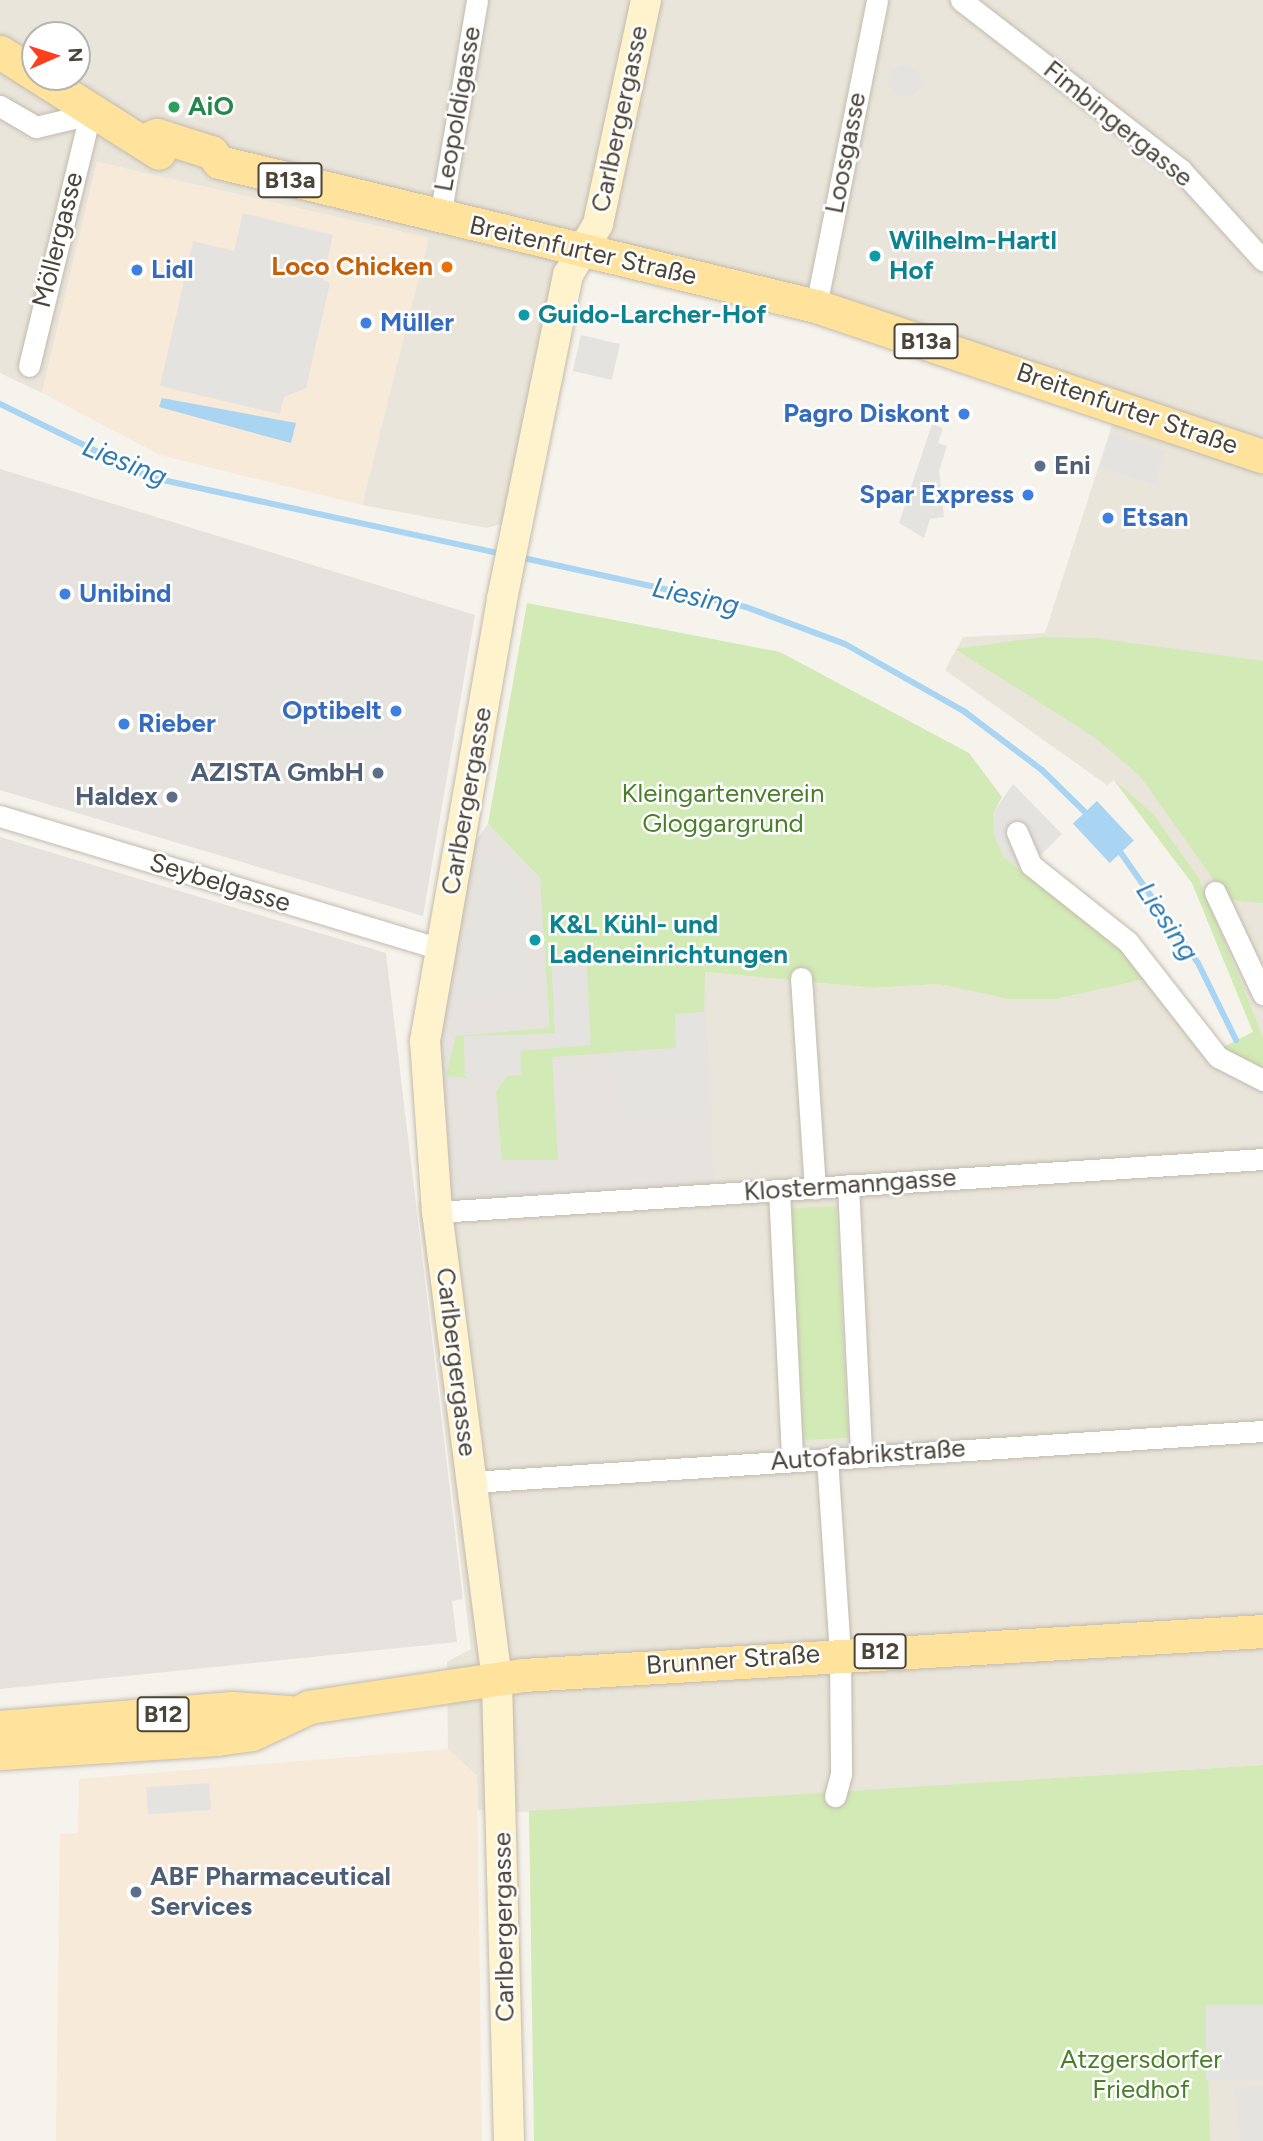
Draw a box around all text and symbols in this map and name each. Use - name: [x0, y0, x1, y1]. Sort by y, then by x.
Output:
- north arrow: [21, 21, 91, 91]
- street label: Carlbergergasse: [585, 23, 655, 215]
- street label: Leopoldigasse: [428, 24, 488, 194]
- text: N: [64, 47, 87, 63]
- street label: Fimbingergasse: [1037, 54, 1199, 194]
- street label: Loosgasse: [819, 90, 873, 216]
- place label: AiO: [188, 91, 234, 123]
- marker: AiO: [166, 99, 182, 115]
- road number: B13a: [257, 160, 323, 200]
- street label: Möllergasse: [26, 169, 90, 311]
- street label: Breitenfurter Straße: [466, 210, 700, 292]
- place label: Wilhelm-Hartl Hof: [889, 225, 1057, 286]
- marker: Wilhelm-Hartl Hof: [867, 248, 883, 264]
- place label: Loco Chicken: [271, 251, 433, 283]
- place label: Lidl: [151, 254, 194, 286]
- marker: Loco Chicken: [439, 259, 455, 275]
- marker: Lidl: [129, 262, 145, 278]
- place label: Guido-Larcher-Hof: [538, 299, 766, 331]
- place label: Müller: [380, 307, 454, 339]
- marker: Guido-Larcher-Hof: [516, 307, 532, 323]
- marker: Müller: [358, 315, 374, 331]
- road number: B13a: [893, 320, 959, 362]
- street label: Breitenfurter Straße: [1012, 356, 1242, 462]
- place label: Pagro Diskont: [783, 398, 950, 430]
- marker: Pagro Diskont: [956, 406, 972, 422]
- water label: Liesing: [78, 429, 172, 493]
- place label: Eni: [1054, 450, 1091, 482]
- marker: Eni: [1032, 458, 1048, 474]
- place label: Spar Express: [859, 479, 1014, 511]
- marker: Spar Express: [1020, 487, 1036, 503]
- place label: Etsan: [1122, 502, 1189, 534]
- marker: Etsan: [1100, 510, 1116, 526]
- water label: Liesing: [649, 570, 743, 622]
- place label: Unibind: [79, 578, 171, 610]
- marker: Unibind: [57, 586, 73, 602]
- place label: Optibelt: [282, 695, 382, 727]
- marker: Optibelt: [388, 703, 404, 719]
- street label: Carlbergergasse: [435, 705, 499, 897]
- place label: Rieber: [138, 708, 216, 740]
- marker: Rieber: [116, 716, 132, 732]
- place label: AZISTA GmbH: [190, 757, 364, 789]
- marker: AZISTA GmbH: [370, 765, 386, 781]
- park label: Kleingartenverein Gloggargrund: [622, 778, 824, 840]
- place label: Haldex: [75, 781, 158, 813]
- marker: Haldex: [164, 789, 180, 805]
- street label: Seybelgasse: [146, 847, 294, 919]
- water label: Liesing: [1129, 875, 1207, 967]
- place label: K&L Kühl- und Ladeneinrichtungen: [549, 909, 788, 970]
- marker: K&L Kühl- und Ladeneinrichtungen: [527, 932, 543, 948]
- street label: Klostermanngasse: [743, 1162, 957, 1208]
- street label: Carlbergergasse: [429, 1266, 483, 1458]
- street label: Autofabrikstraße: [770, 1433, 966, 1477]
- road number: B12: [852, 1630, 908, 1672]
- street label: Brunner Straße: [645, 1638, 821, 1682]
- road number: B12: [135, 1694, 191, 1734]
- street label: Carlbergergasse: [487, 1832, 521, 2022]
- place label: ABF Pharmaceutical Services: [150, 1861, 391, 1923]
- marker: ABF Pharmaceutical Services: [128, 1884, 144, 1900]
- park label: Atzgersdorfer Friedhof: [1060, 2044, 1222, 2106]

